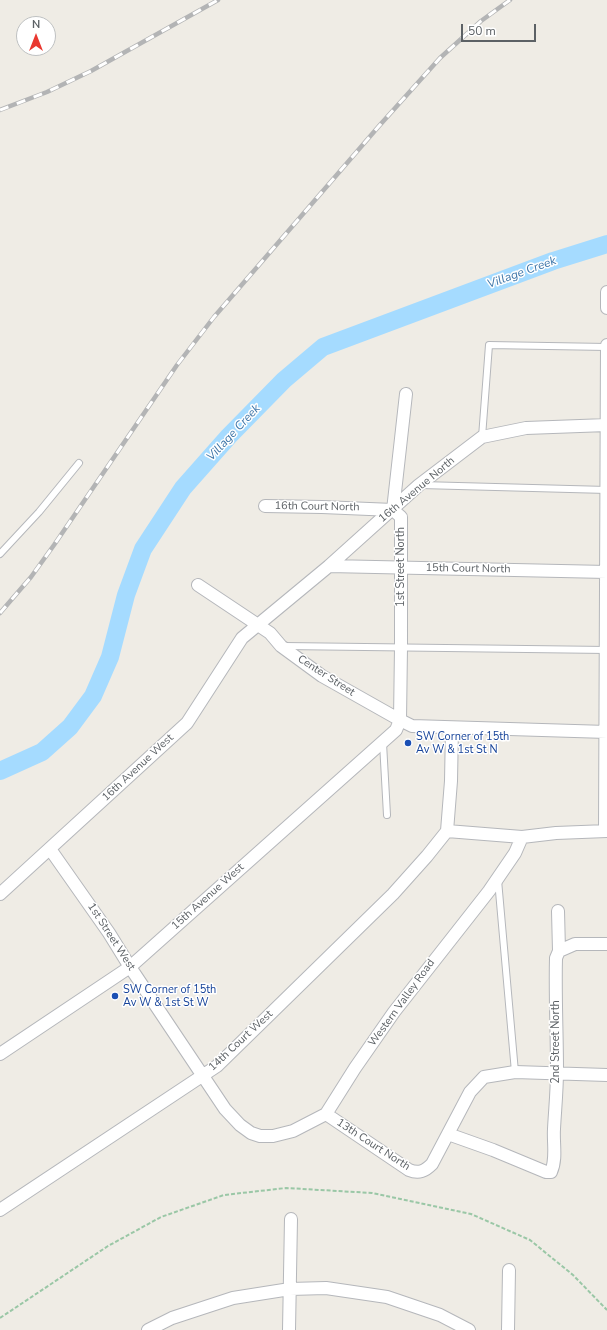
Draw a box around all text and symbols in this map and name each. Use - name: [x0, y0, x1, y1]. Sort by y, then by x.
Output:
- north arrow: [16, 16, 56, 56]
- scale bar: [463, 16, 538, 42]
- text: N: [32, 17, 40, 32]
- text: 50 m: [468, 23, 496, 39]
- water label: Village Creek: [486, 254, 558, 292]
- water label: Village Creek: [204, 402, 264, 464]
- street label: 16th Avenue North: [376, 454, 458, 526]
- street label: 16th Court North: [274, 500, 360, 514]
- street label: 1st Street North: [394, 527, 408, 607]
- street label: 15th Court North: [425, 562, 511, 576]
- street label: Center Street: [295, 653, 357, 699]
- place label: SW Corner of 15th Av W & 1st St N: [416, 730, 509, 756]
- street label: 16th Avenue West: [100, 732, 176, 804]
- marker: SW Corner of 15th Av W & 1st St N: [403, 738, 413, 748]
- street label: 15th Avenue West: [169, 861, 247, 933]
- street label: 1st Street West: [84, 901, 138, 973]
- street label: Western Valley Road: [366, 957, 438, 1049]
- place label: SW Corner of 15th Av W & 1st St W: [123, 983, 216, 1009]
- marker: SW Corner of 15th Av W & 1st St W: [110, 991, 120, 1001]
- street label: 2nd Street North: [549, 1000, 563, 1084]
- street label: 14th Court West: [206, 1008, 276, 1074]
- street label: 13th Court North: [334, 1116, 412, 1174]

